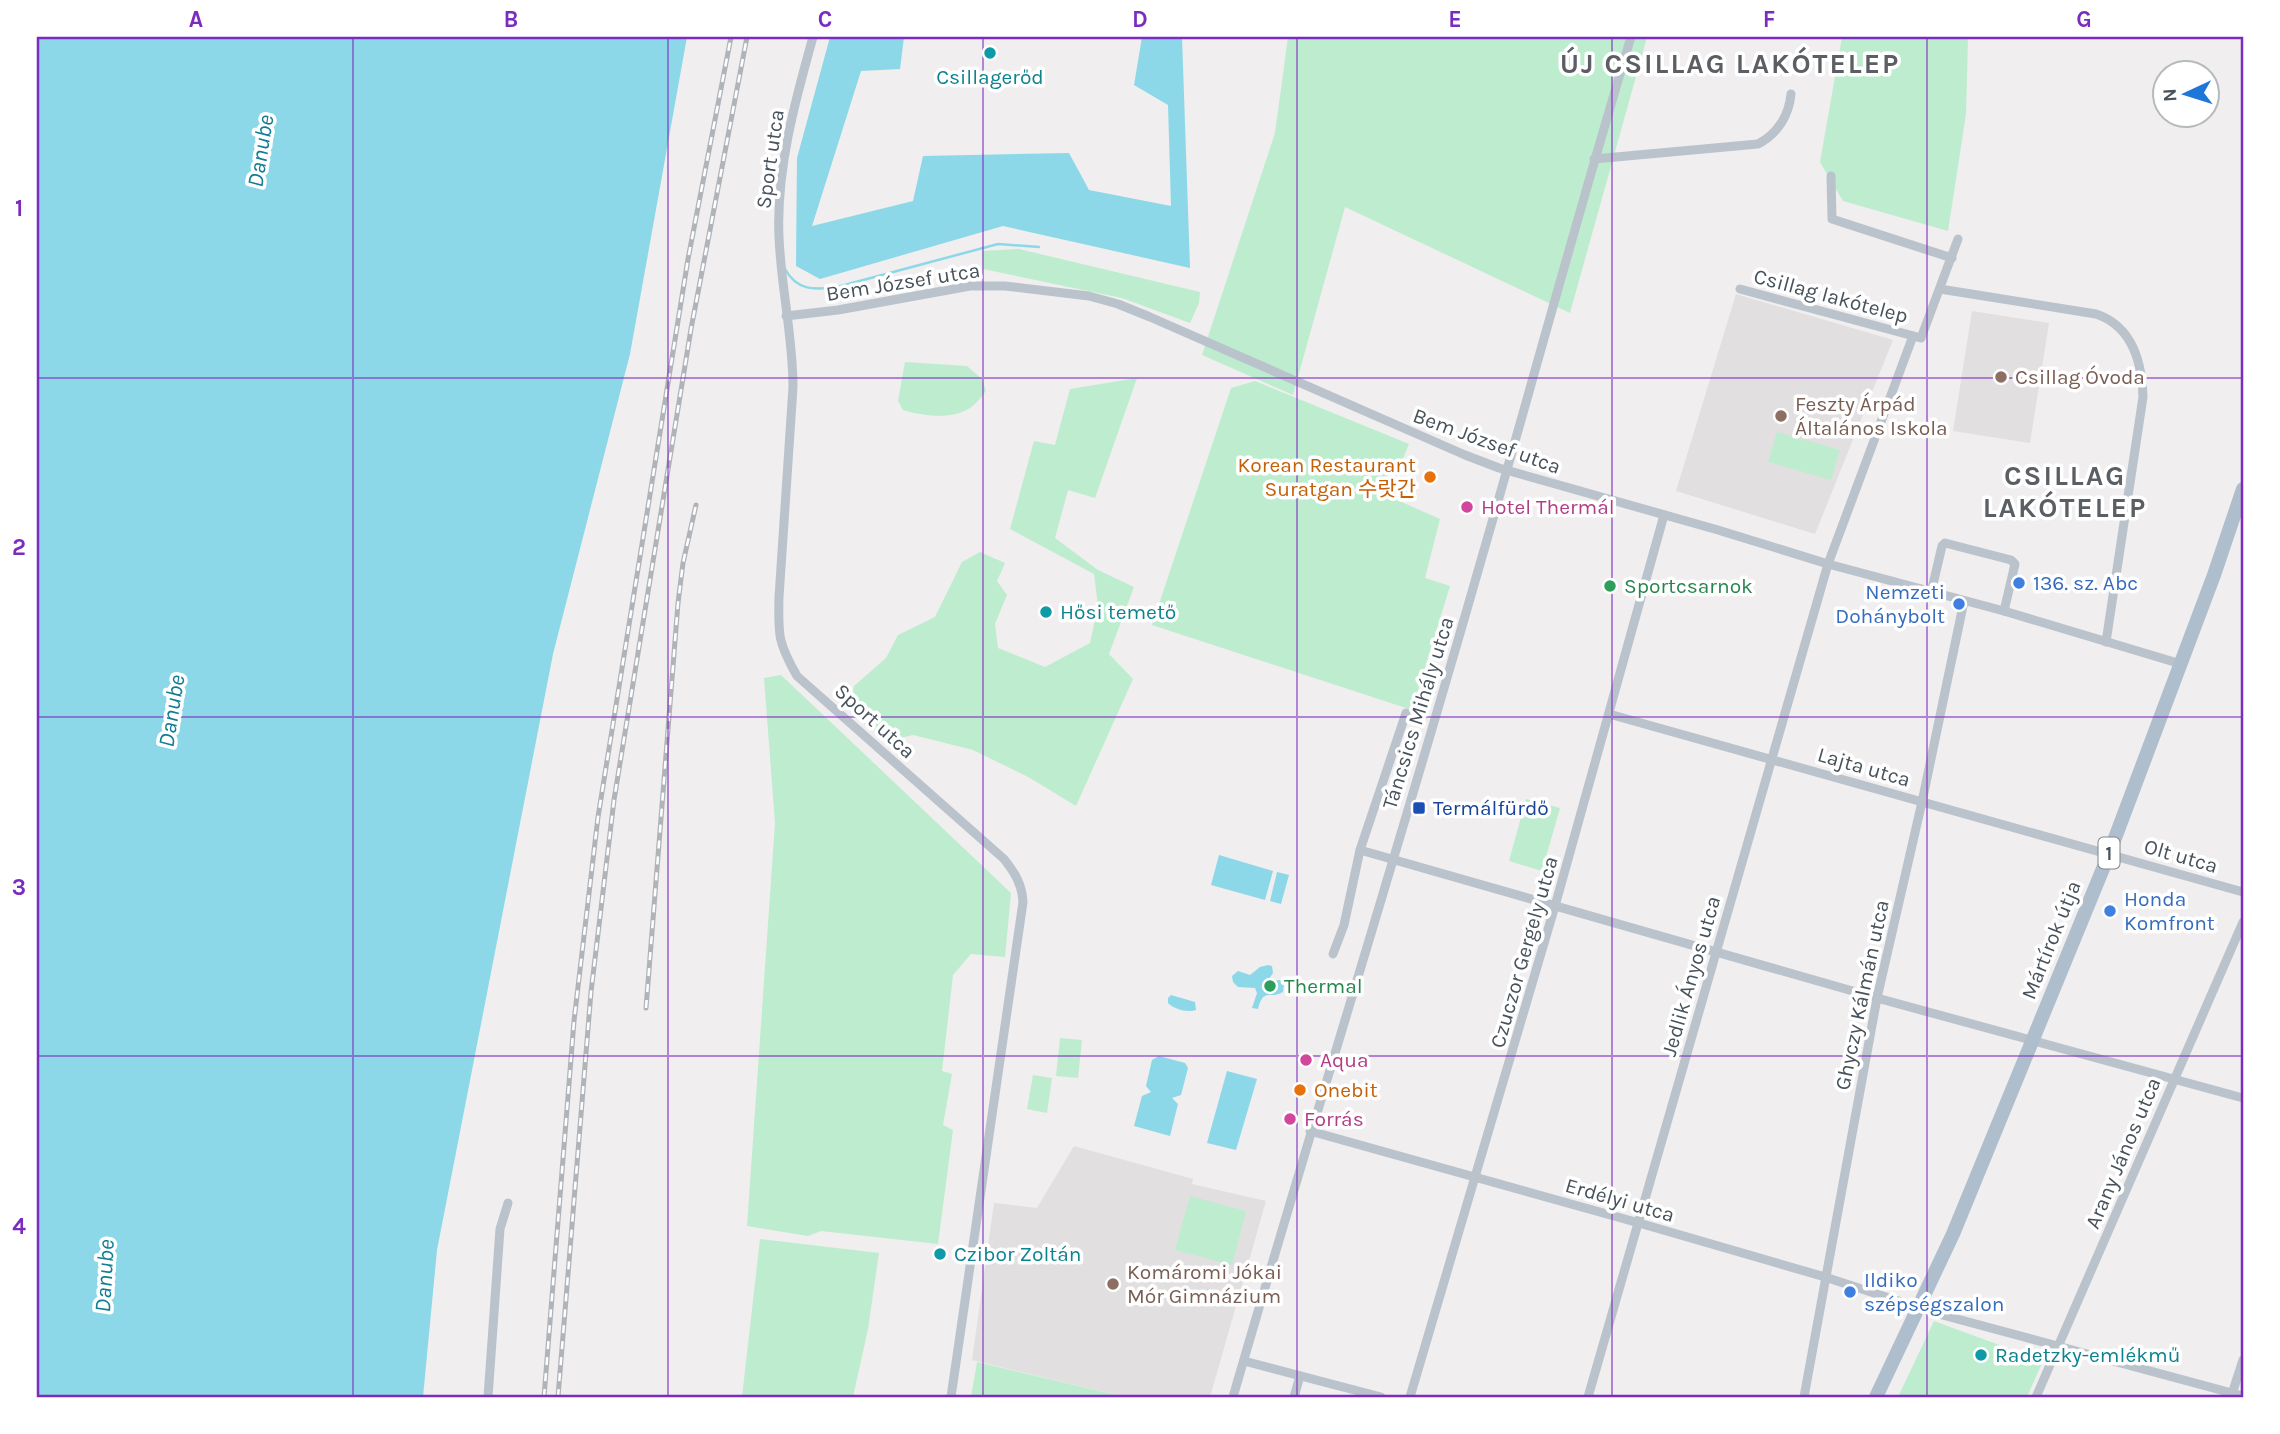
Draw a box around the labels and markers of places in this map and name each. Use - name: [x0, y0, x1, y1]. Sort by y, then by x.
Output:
- marker: Csillagerőd: [982, 45, 998, 61]
- place label: Csillagerőd: [936, 65, 1044, 89]
- place label: Csillag Óvoda: [2015, 365, 2145, 389]
- marker: Csillag Óvoda: [1993, 369, 2009, 385]
- place label: Feszty Árpád Általános Iskola: [1795, 392, 1948, 440]
- marker: Feszty Árpád Általános Iskola: [1773, 408, 1789, 424]
- place label: Korean Restaurant Suratgan 수랏간: [1238, 453, 1416, 501]
- marker: Korean Restaurant Suratgan 수랏간: [1422, 469, 1438, 485]
- place label: Hotel Thermál: [1481, 495, 1615, 519]
- marker: Hotel Thermál: [1459, 499, 1475, 515]
- place label: 136. sz. Abc: [2033, 571, 2138, 595]
- place label: Sportcsarnok: [1624, 574, 1753, 598]
- marker: 136. sz. Abc: [2011, 575, 2027, 591]
- marker: Sportcsarnok: [1602, 578, 1618, 594]
- place label: Nemzeti Dohánybolt: [1835, 580, 1945, 628]
- marker: Nemzeti Dohánybolt: [1951, 596, 1967, 612]
- place label: Hősi temető: [1060, 600, 1176, 624]
- marker: Hősi temető: [1038, 604, 1054, 620]
- place label: Termálfürdő: [1433, 796, 1549, 820]
- marker: Termálfürdő: [1411, 800, 1427, 816]
- place label: Honda Komfront: [2124, 887, 2215, 935]
- marker: Honda Komfront: [2102, 903, 2118, 919]
- place label: Thermal: [1284, 974, 1363, 998]
- marker: Thermal: [1262, 978, 1278, 994]
- place label: Aqua: [1320, 1048, 1369, 1072]
- marker: Aqua: [1298, 1052, 1314, 1068]
- place label: Onebit: [1314, 1078, 1378, 1102]
- marker: Onebit: [1292, 1082, 1308, 1098]
- place label: Forrás: [1304, 1107, 1364, 1131]
- marker: Forrás: [1282, 1111, 1298, 1127]
- place label: Czibor Zoltán: [954, 1242, 1082, 1266]
- marker: Czibor Zoltán: [932, 1246, 948, 1262]
- place label: Komáromi Jókai Mór Gimnázium: [1127, 1260, 1282, 1308]
- place label: Ildiko szépségszalon: [1864, 1268, 2004, 1316]
- marker: Komáromi Jókai Mór Gimnázium: [1105, 1276, 1121, 1292]
- marker: Ildiko szépségszalon: [1842, 1284, 1858, 1300]
- place label: Radetzky-emlékmű: [1995, 1343, 2180, 1367]
- marker: Radetzky-emlékmű: [1973, 1347, 1989, 1363]

